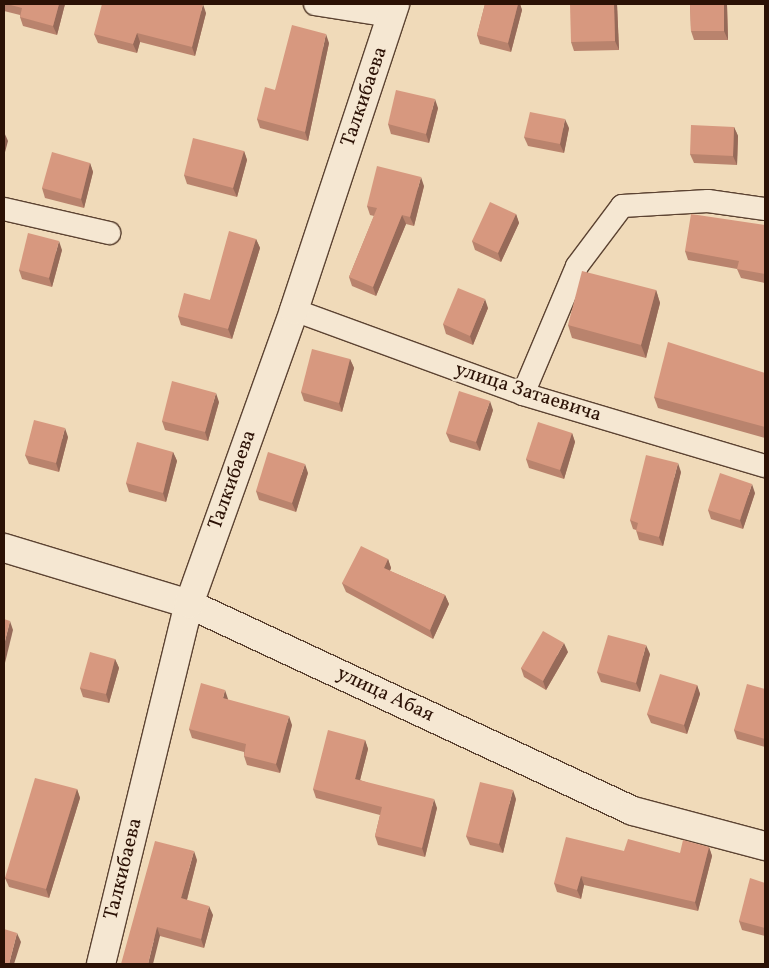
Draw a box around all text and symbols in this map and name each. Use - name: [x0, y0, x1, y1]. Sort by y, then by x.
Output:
- street label: Талкибаева: [337, 44, 393, 150]
- street label: улица Затаевича: [452, 358, 604, 428]
- street label: Талкибаева: [204, 427, 262, 533]
- street label: улица Абая: [332, 662, 438, 728]
- street label: Талкибаева: [100, 815, 148, 923]

